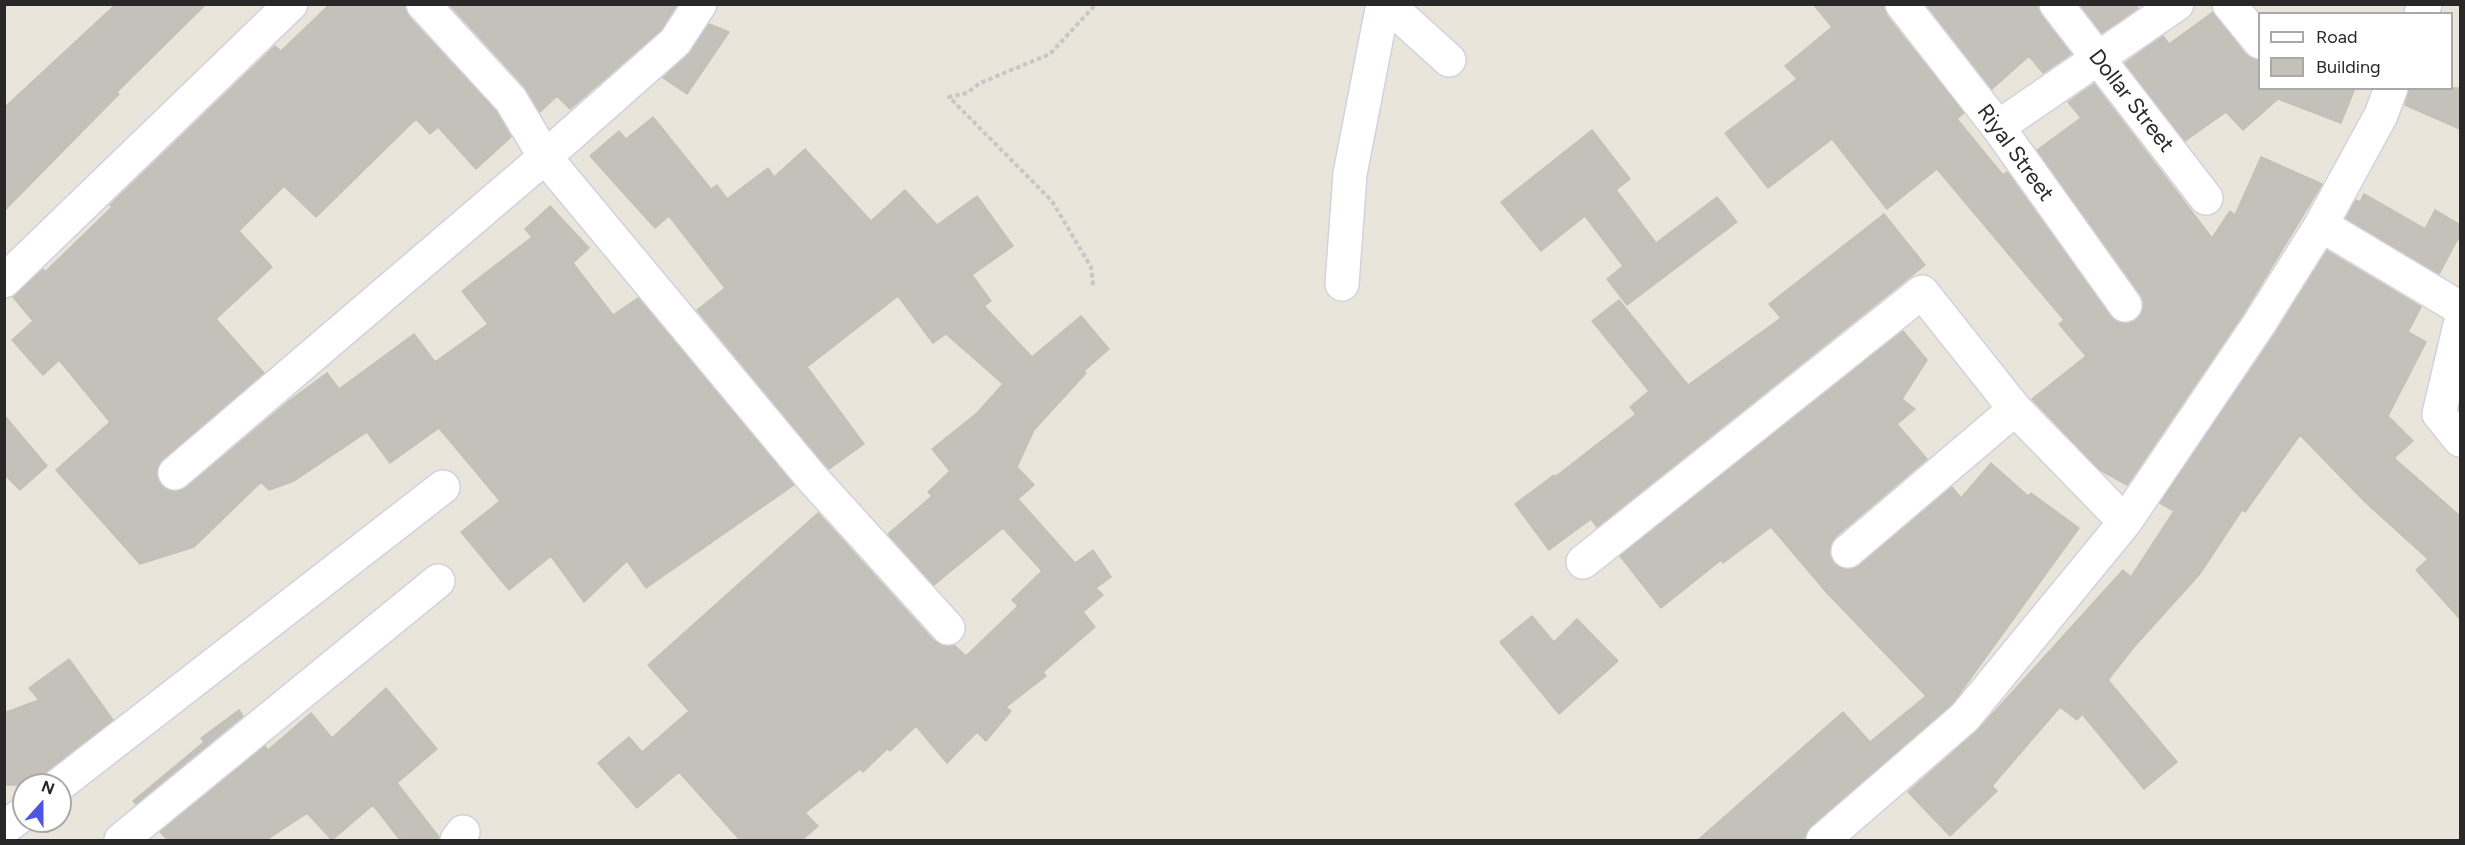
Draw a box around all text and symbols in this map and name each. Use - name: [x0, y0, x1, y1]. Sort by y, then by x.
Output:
- legend: [2258, 12, 2453, 90]
- text: Road: [2316, 26, 2357, 48]
- street label: Dollar Street: [2083, 44, 2179, 158]
- text: Building: [2316, 56, 2381, 78]
- street label: Riyal Street: [1971, 99, 2059, 207]
- north arrow: [12, 773, 72, 833]
- text: N: [39, 777, 57, 799]

